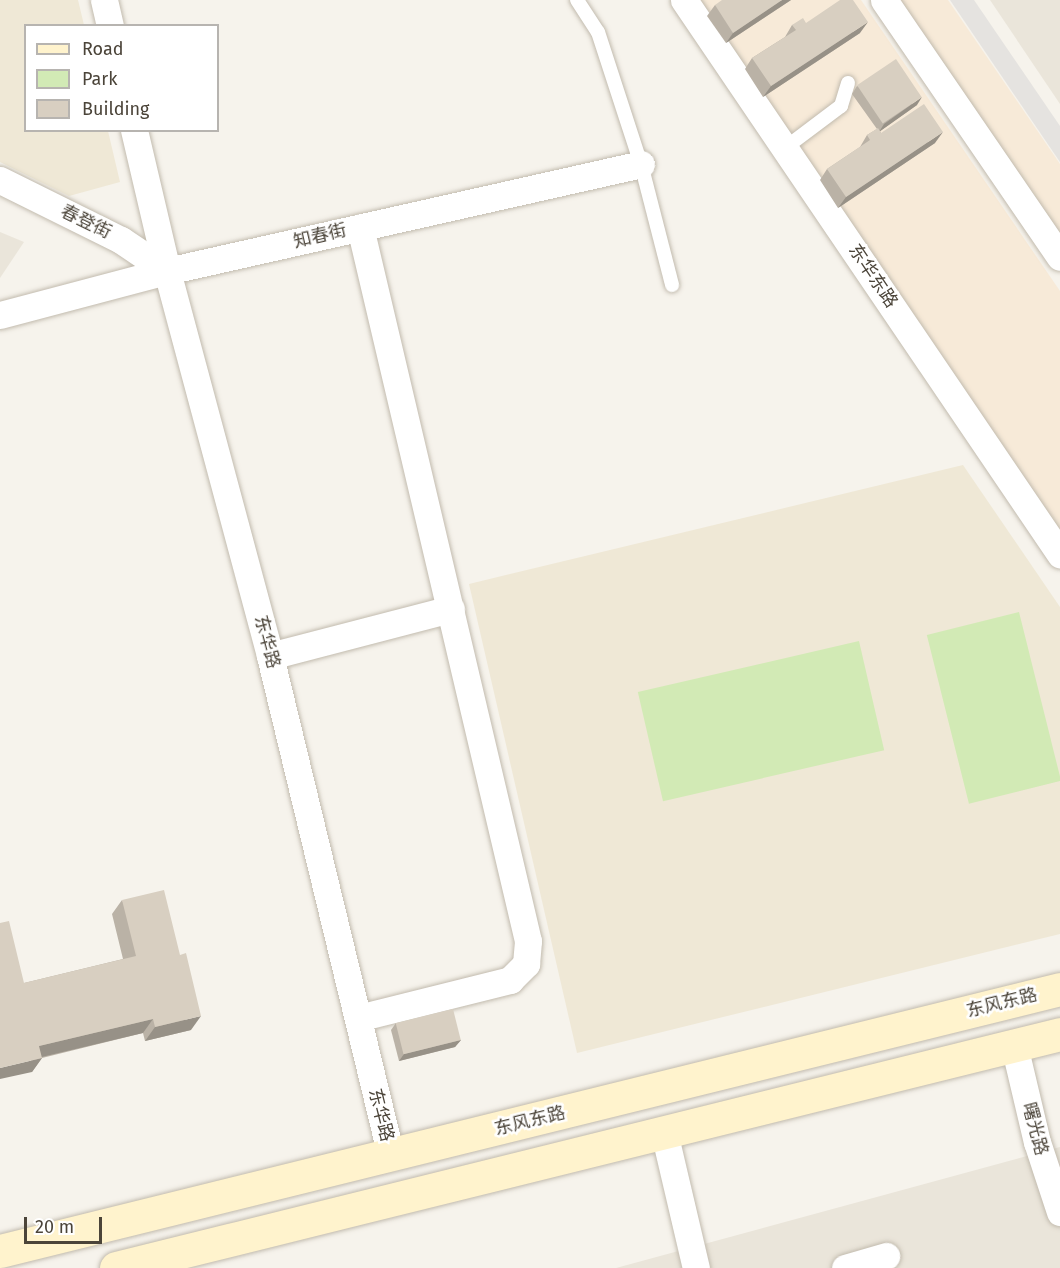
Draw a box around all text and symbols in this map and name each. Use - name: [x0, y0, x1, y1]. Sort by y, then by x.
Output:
- legend: [24, 24, 219, 132]
- text: Road: [82, 38, 124, 60]
- text: Park: [82, 68, 117, 90]
- text: Building: [82, 98, 149, 120]
- street label: 春登街: [57, 200, 115, 244]
- street label: 知春街: [291, 219, 349, 253]
- street label: 东华东路: [844, 240, 902, 312]
- street label: 东华路: [250, 613, 284, 671]
- street label: 东风东路: [964, 984, 1040, 1022]
- street label: 东华路: [364, 1086, 398, 1144]
- street label: 曙光路: [1018, 1100, 1052, 1158]
- street label: 东风东路: [492, 1102, 568, 1140]
- scale bar: [27, 1205, 105, 1243]
- text: 20 m: [35, 1216, 74, 1238]

